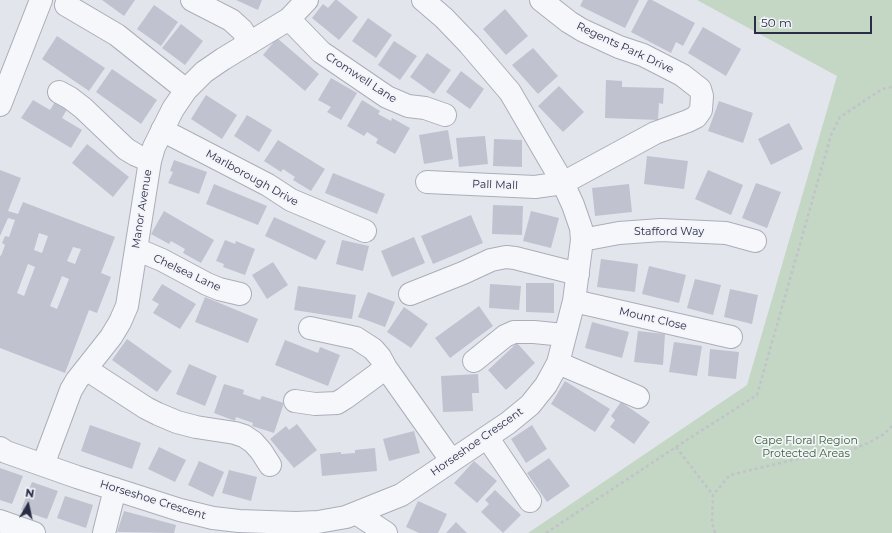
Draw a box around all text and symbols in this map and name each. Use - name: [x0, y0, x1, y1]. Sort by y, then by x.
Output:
- scale bar: [756, 8, 874, 34]
- text: 50 m: [761, 15, 792, 30]
- street label: Regents Park Drive: [574, 20, 676, 76]
- street label: Cromwell Lane: [323, 50, 399, 106]
- street label: Marlborough Drive: [203, 147, 301, 209]
- street label: Manor Avenue: [129, 168, 155, 250]
- street label: Pall Mall: [472, 178, 518, 192]
- street label: Stafford Way: [634, 225, 704, 239]
- street label: Chelsea Lane: [151, 252, 223, 294]
- street label: Mount Close: [618, 305, 688, 333]
- street label: Horseshoe Crescent: [428, 405, 526, 479]
- park label: Cape Floral Region Protected Areas: [754, 434, 858, 460]
- street label: Horseshoe Crescent: [98, 478, 208, 522]
- north arrow: [8, 485, 48, 525]
- text: N: [24, 486, 35, 501]

